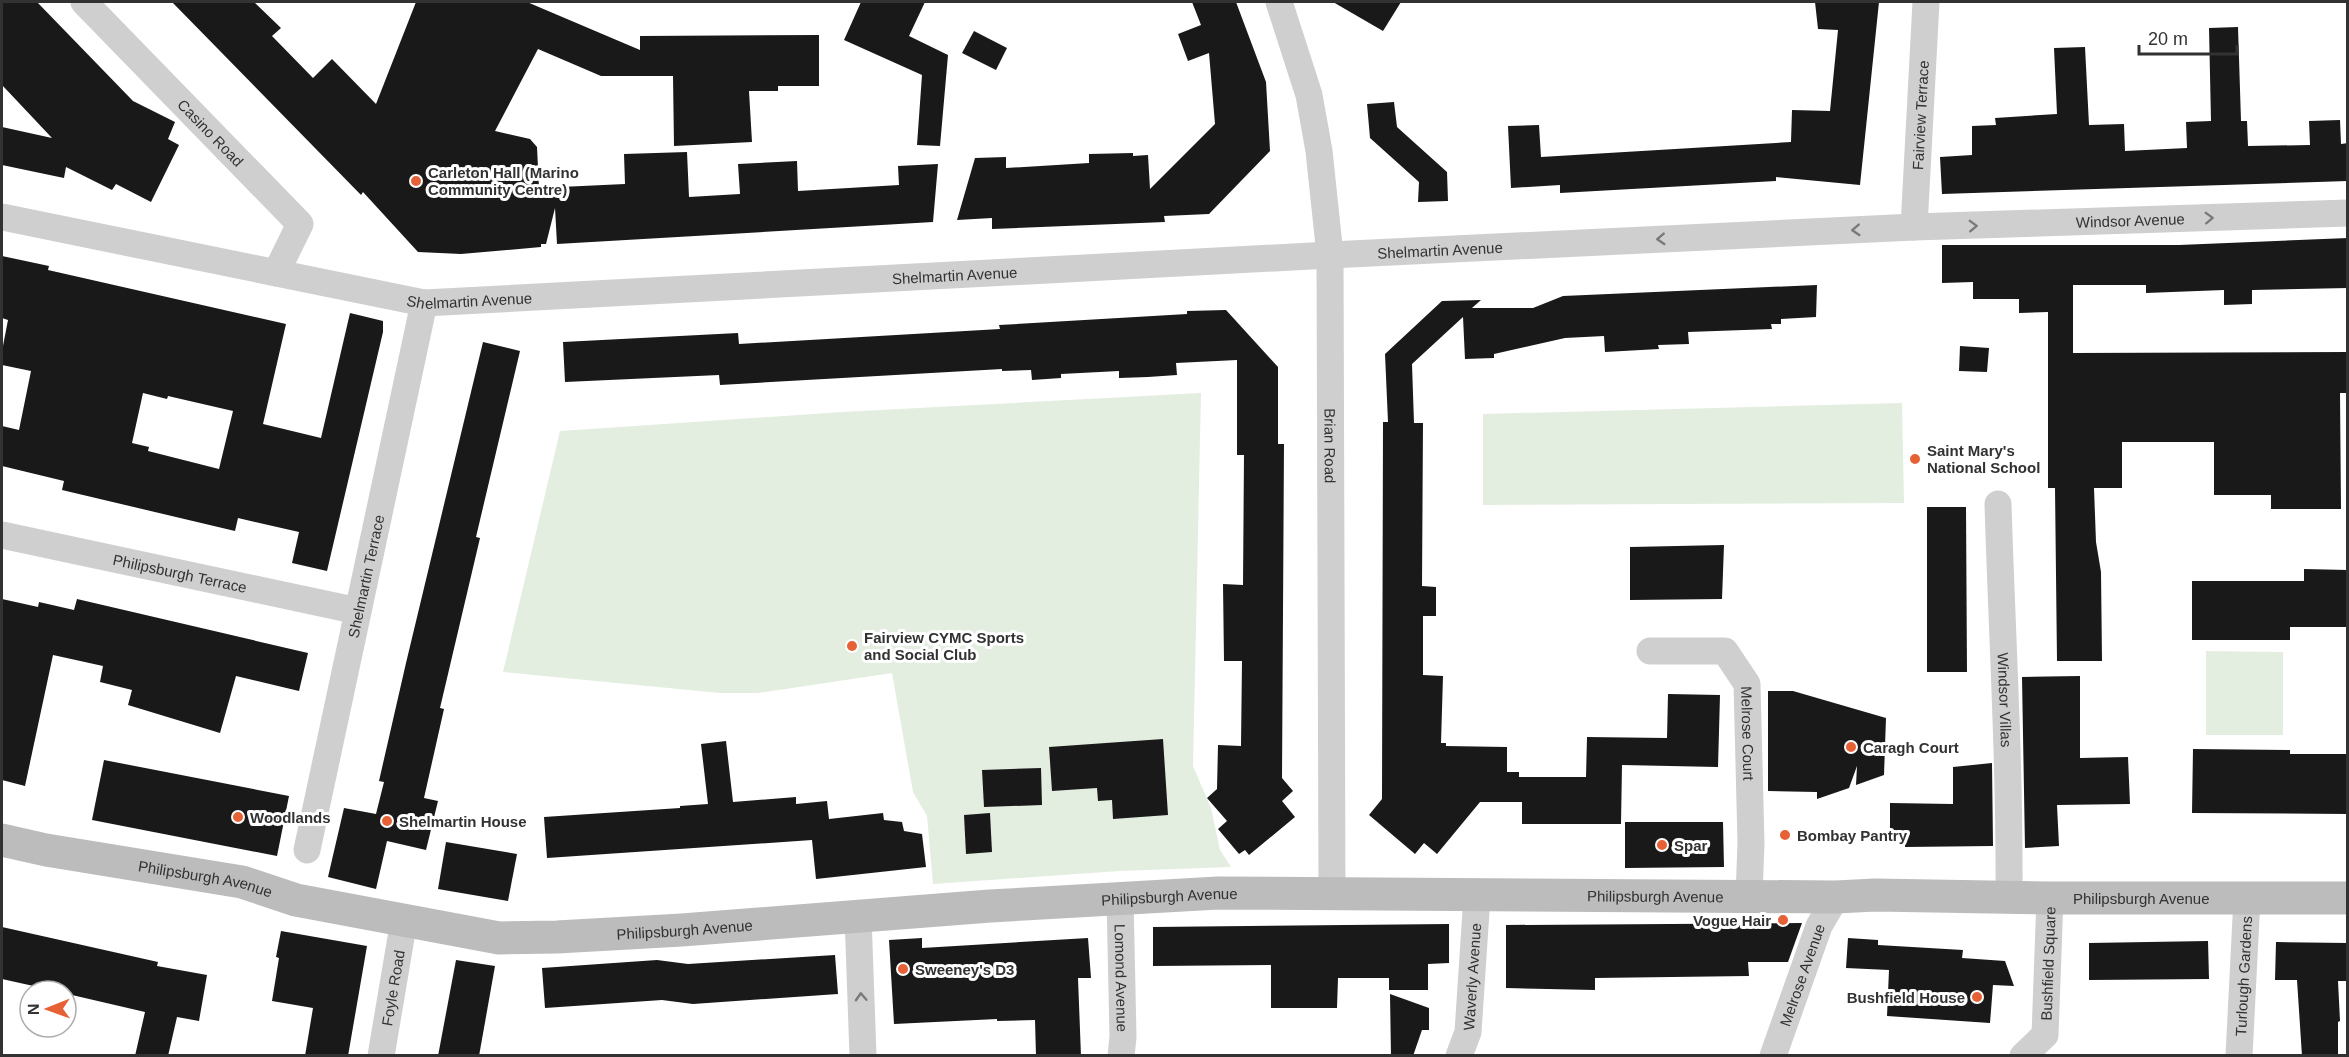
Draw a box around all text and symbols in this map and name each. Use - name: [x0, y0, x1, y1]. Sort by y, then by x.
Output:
- scale bar: [2139, 18, 2236, 56]
- text: 20 m: [2148, 29, 2188, 49]
- street label: Fairview Terrace: [1909, 60, 1931, 170]
- street label: Casino Road: [175, 95, 247, 169]
- place label: Carleton Hall (Marino Community Centre): [428, 164, 579, 198]
- marker: Carleton Hall (Marino Community Centre): [409, 174, 423, 188]
- street label: Windsor Avenue: [2076, 210, 2185, 230]
- one-way arrow: [2205, 212, 2214, 224]
- one-way arrow: [1968, 219, 1977, 232]
- one-way arrow: [1851, 224, 1860, 237]
- one-way arrow: [1656, 233, 1665, 246]
- street label: Shelmartin Avenue: [1377, 238, 1503, 261]
- street label: Shelmartin Avenue: [891, 263, 1018, 287]
- street label: Shelmartin Avenue: [405, 289, 532, 311]
- street label: Brian Road: [1322, 408, 1339, 483]
- place label: Saint Mary's National School: [1927, 442, 2040, 476]
- marker: Saint Mary's National School: [1908, 452, 1922, 466]
- street label: Shelmartin Terrace: [344, 513, 387, 639]
- street label: Philipsburgh Terrace: [111, 550, 249, 596]
- place label: Fairview CYMC Sports and Social Club: [864, 629, 1024, 663]
- marker: Fairview CYMC Sports and Social Club: [845, 639, 859, 653]
- street label: Windsor Villas: [1995, 652, 2015, 747]
- street label: Melrose Court: [1739, 686, 1758, 781]
- place label: Caragh Court: [1863, 739, 1959, 756]
- marker: Caragh Court: [1844, 740, 1858, 754]
- place label: Woodlands: [250, 809, 331, 826]
- marker: Woodlands: [231, 810, 245, 824]
- place label: Shelmartin House: [399, 813, 527, 830]
- marker: Shelmartin House: [380, 814, 394, 828]
- place label: Bombay Pantry: [1797, 827, 1908, 844]
- marker: Bombay Pantry: [1778, 828, 1792, 842]
- place label: Spar: [1674, 837, 1708, 854]
- marker: Spar: [1655, 838, 1669, 852]
- street label: Philipsburgh Avenue: [137, 857, 275, 900]
- street label: Philipsburgh Avenue: [1101, 884, 1238, 908]
- street label: Philipsburgh Avenue: [1587, 887, 1724, 905]
- street label: Philipsburgh Avenue: [2073, 890, 2210, 907]
- street label: Bushfield Square: [2037, 906, 2058, 1021]
- place label: Vogue Hair: [1693, 912, 1771, 929]
- marker: Vogue Hair: [1776, 913, 1790, 927]
- street label: Philipsburgh Avenue: [616, 916, 753, 942]
- street label: Turlough Gardens: [2232, 916, 2255, 1037]
- street label: Melrose Avenue: [1776, 922, 1828, 1028]
- street label: Waverly Avenue: [1460, 923, 1484, 1031]
- street label: Lomond Avenue: [1112, 924, 1131, 1032]
- street label: Foyle Road: [378, 949, 407, 1027]
- place label: Sweeney's D3: [915, 961, 1014, 978]
- marker: Sweeney's D3: [896, 962, 910, 976]
- north arrow: [18, 979, 78, 1039]
- place label: Bushfield House: [1847, 989, 1965, 1006]
- marker: Bushfield House: [1970, 990, 1984, 1004]
- one-way arrow: [855, 993, 868, 1002]
- text: N: [25, 1003, 42, 1015]

